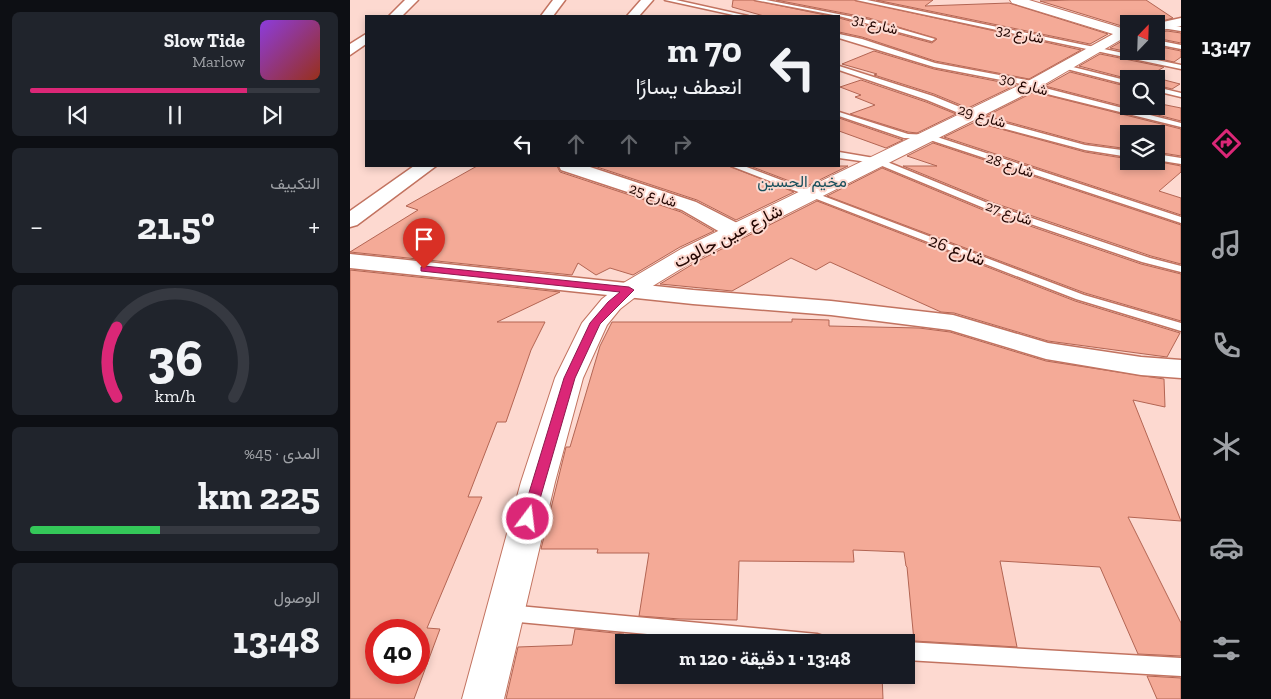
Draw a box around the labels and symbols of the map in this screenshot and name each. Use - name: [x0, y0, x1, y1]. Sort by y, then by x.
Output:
- street label: شارع 31: [850, 10, 900, 40]
- north arrow: [1120, 15, 1165, 60]
- street label: شارع 32: [994, 21, 1046, 49]
- street label: شارع 30: [997, 69, 1050, 101]
- street label: شارع 29: [955, 100, 1008, 134]
- street label: شارع 28: [983, 148, 1036, 183]
- district label: مخيم الحسين: [757, 172, 847, 192]
- street label: شارع 25: [626, 179, 679, 213]
- street label: شارع 27: [983, 197, 1035, 231]
- street label: شارع عين جالوت: [670, 199, 787, 274]
- pin: [403, 218, 445, 269]
- street label: شارع 26: [925, 229, 989, 272]
- position arrow: [501, 492, 553, 544]
- speed limit sign: 40: [365, 619, 430, 684]

